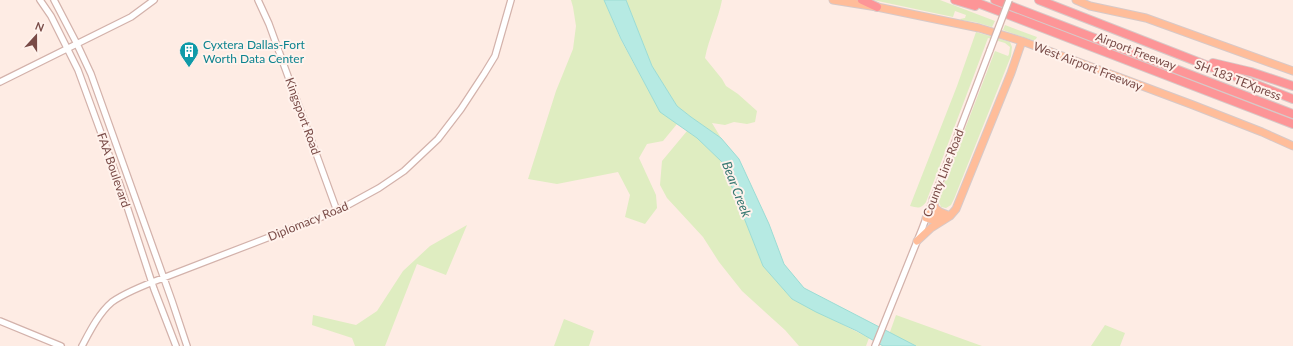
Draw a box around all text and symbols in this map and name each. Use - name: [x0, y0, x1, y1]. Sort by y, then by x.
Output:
- north arrow: [16, 16, 56, 56]
- text: N: [33, 19, 46, 34]
- street label: Airport Freeway: [1094, 29, 1179, 74]
- place label: Cyxtera Dallas-Fort Worth Data Center: [203, 37, 306, 66]
- street label: West Airport Freeway: [1032, 38, 1145, 94]
- building icon: Cyxtera Dallas-Fort Worth Data Center: [178, 40, 200, 68]
- street label: SH 183 TEXpress: [1193, 57, 1283, 103]
- street label: Kingsport Road: [282, 75, 324, 157]
- street label: County Line Road: [919, 127, 967, 219]
- street label: FAA Boulevard: [94, 131, 134, 209]
- water label: Bear Creek: [719, 159, 755, 220]
- street label: Diplomacy Road: [266, 198, 350, 244]

